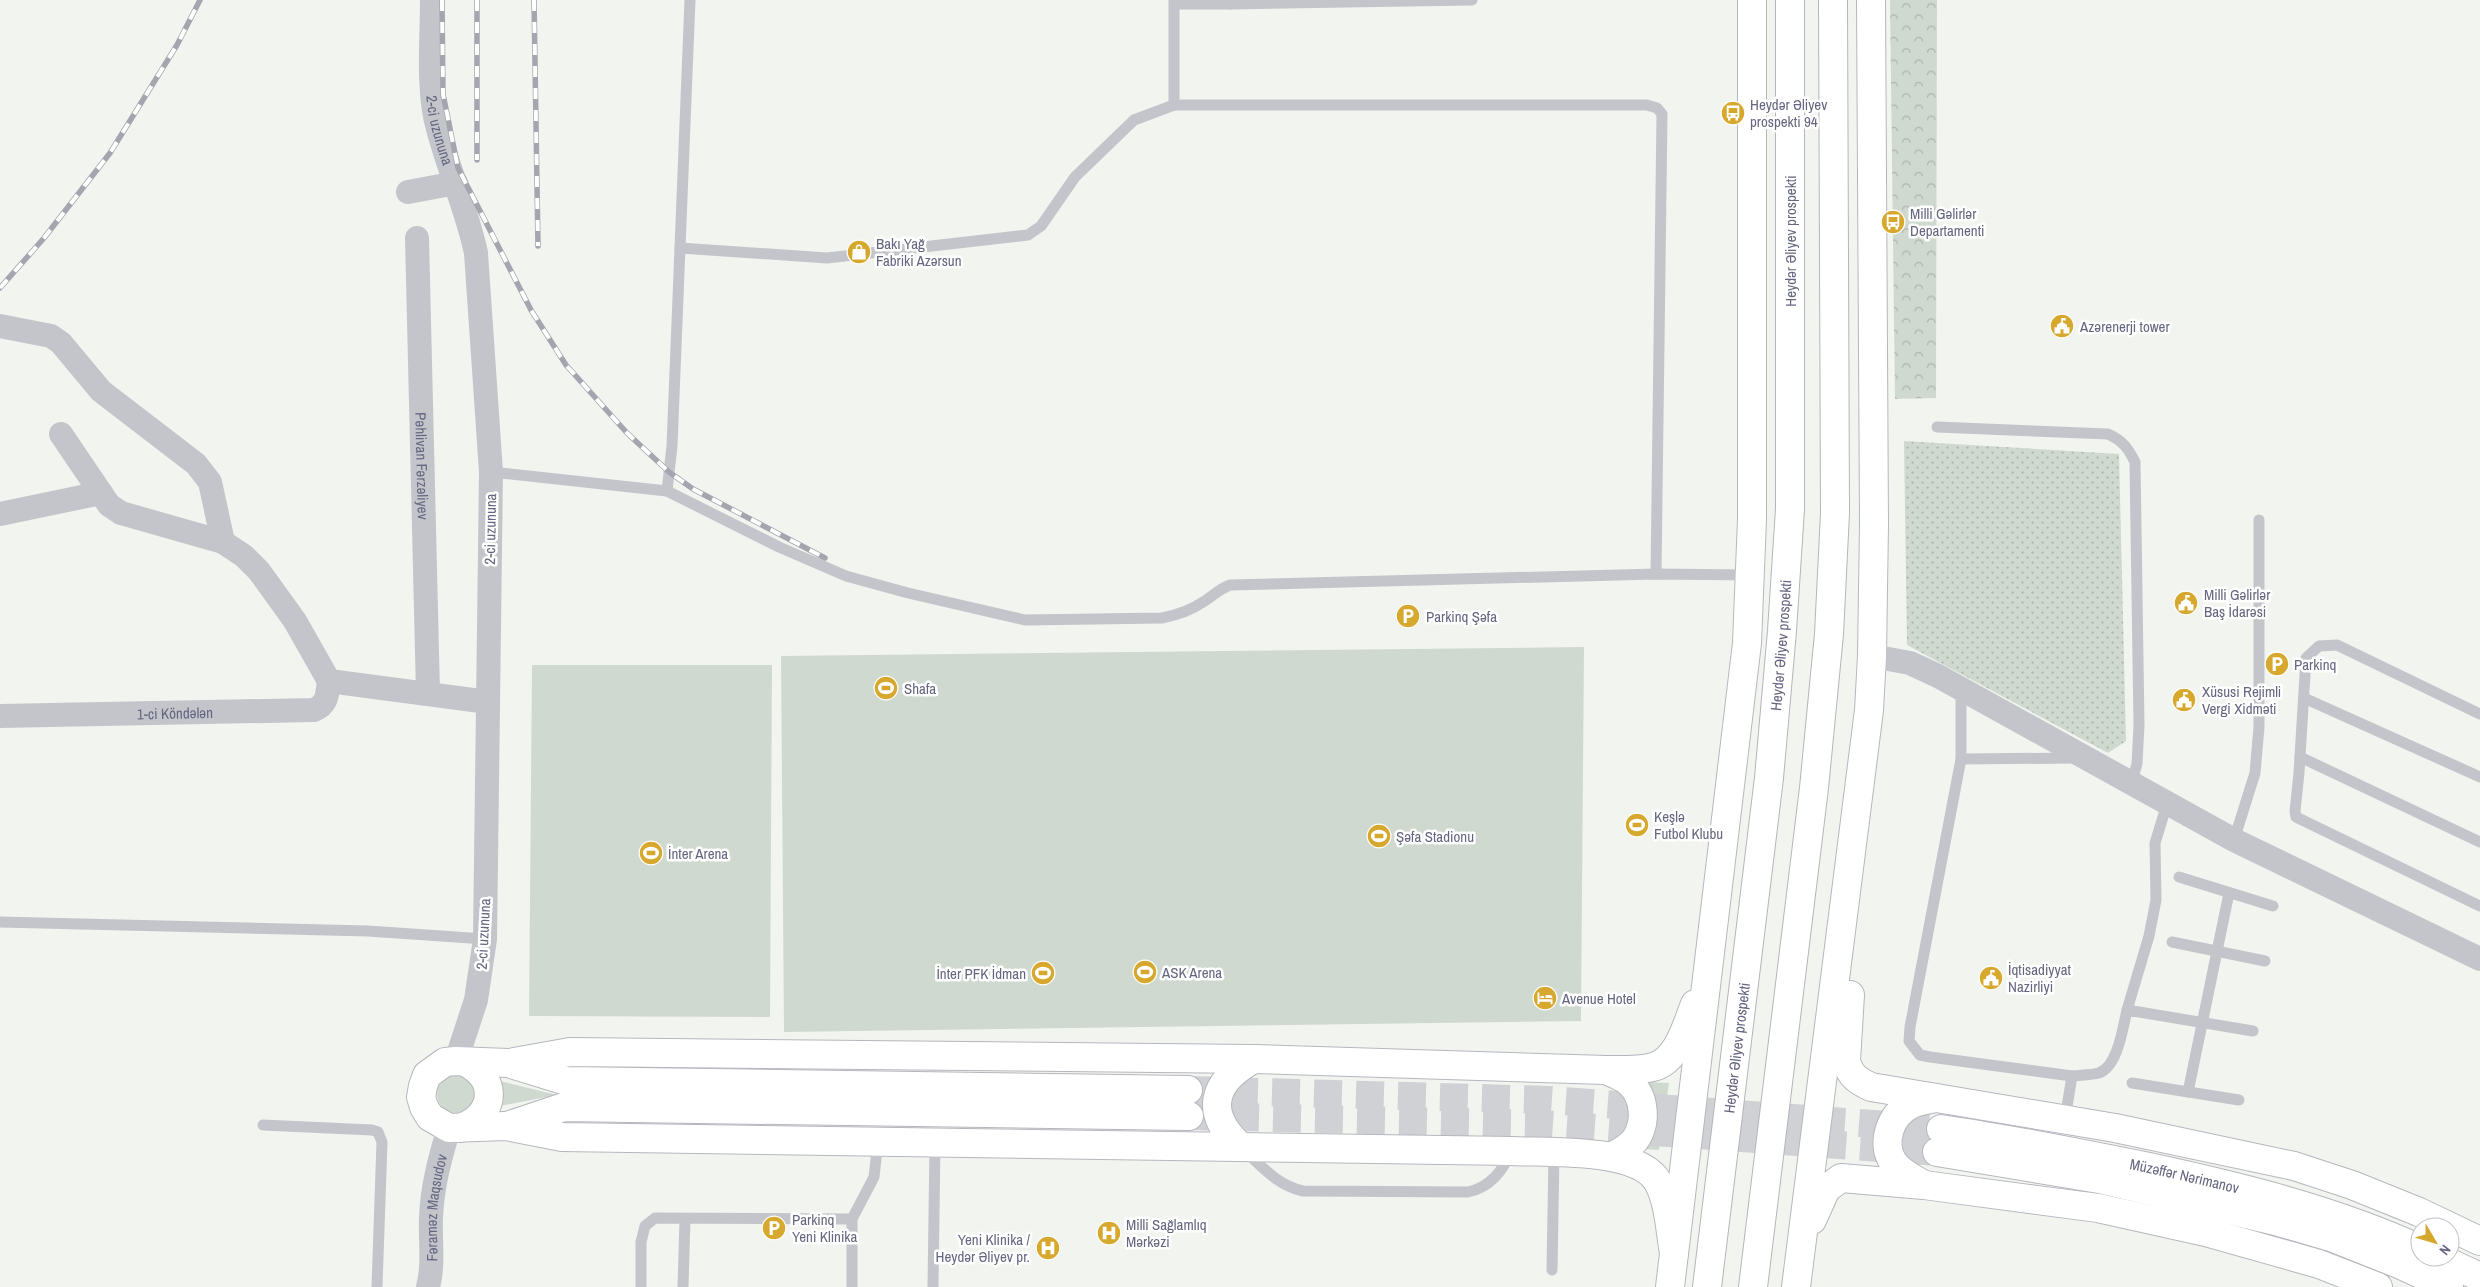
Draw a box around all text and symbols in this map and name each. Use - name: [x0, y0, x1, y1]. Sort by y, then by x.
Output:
- street label: 2-ci uzununa: [422, 94, 459, 168]
- place label: Heydər Əliyev prospekti 94: [1750, 94, 1828, 132]
- bus stop icon: Heydər Əliyev prospekti 94: [1720, 100, 1746, 126]
- street label: Heydər Əliyev prospekti: [1780, 175, 1801, 307]
- place label: Milli Gəlirlər Departamenti: [1910, 203, 1985, 241]
- bus stop icon: Milli Gəlirlər Departamenti: [1880, 209, 1906, 235]
- place label: Bakı Yağ Fabriki Azərsun: [876, 233, 962, 271]
- shop icon: Bakı Yağ Fabriki Azərsun: [846, 239, 872, 265]
- public building icon: Azərenerji tower: [2049, 313, 2075, 339]
- place label: Azərenerji tower: [2079, 316, 2170, 337]
- street label: Pəhlivan Fərzəliyev: [411, 412, 434, 521]
- street label: 2-ci uzununa: [479, 493, 501, 565]
- street label: Heydər Əliyev prospekti: [1764, 579, 1796, 712]
- place label: Milli Gəlirlər Baş İdarəsi: [2204, 584, 2270, 622]
- public building icon: Milli Gəlirlər Baş İdarəsi: [2173, 590, 2199, 616]
- parking icon: Parkinq Şəfa: [1395, 603, 1421, 629]
- place label: Parkinq Şəfa: [1426, 606, 1497, 627]
- parking icon: Parkinq: [2264, 651, 2290, 677]
- place label: Parkinq: [2294, 654, 2336, 675]
- sports icon: Shafa: [873, 675, 899, 701]
- place label: Shafa: [904, 678, 936, 699]
- place label: Xüsusi Rejimli Vergi Xidməti: [2202, 681, 2281, 719]
- public building icon: Xüsusi Rejimli Vergi Xidməti: [2171, 687, 2197, 713]
- street label: 1-ci Köndələn: [137, 701, 213, 724]
- place label: Keşlə Futbol Klubu: [1654, 806, 1723, 844]
- sports icon: Keşlə Futbol Klubu: [1624, 812, 1650, 838]
- sports icon: Şəfa Stadionu: [1366, 823, 1392, 849]
- place label: Şəfa Stadionu: [1396, 826, 1474, 847]
- sports icon: İnter Arena: [638, 840, 664, 866]
- place label: İnter Arena: [668, 843, 728, 864]
- street label: 2-ci uzununa: [471, 898, 495, 970]
- sports icon: ASK Arena: [1132, 959, 1158, 985]
- place label: İqtisadiyyat Nazirliyi: [2008, 959, 2071, 997]
- sports icon: İnter PFK İdman: [1030, 960, 1056, 986]
- place label: ASK Arena: [1161, 962, 1222, 983]
- place label: İnter PFK İdman: [936, 963, 1026, 984]
- public building icon: İqtisadiyyat Nazirliyi: [1978, 965, 2004, 991]
- street label: Heydər Əliyev prospekti: [1718, 981, 1755, 1114]
- hotel icon: Avenue Hotel: [1532, 985, 1558, 1011]
- place label: Avenue Hotel: [1561, 988, 1636, 1009]
- street label: Fəraməz Maqsudov: [420, 1151, 452, 1261]
- street label: Müzəffər Nərimanov: [2128, 1153, 2242, 1198]
- place label: Parkinq Yeni Klinika: [792, 1209, 858, 1247]
- place label: Milli Sağlamlıq Mərkəzi: [1126, 1214, 1207, 1252]
- parking icon: Parkinq Yeni Klinika: [761, 1215, 787, 1241]
- north arrow: [2410, 1217, 2460, 1267]
- hospital icon: Milli Sağlamlıq Mərkəzi: [1096, 1220, 1122, 1246]
- place label: Yeni Klinika / Heydər Əliyev pr.: [936, 1229, 1031, 1267]
- hospital icon: Yeni Klinika / Heydər Əliyev pr.: [1035, 1235, 1061, 1261]
- text: N: [2436, 1241, 2455, 1259]

